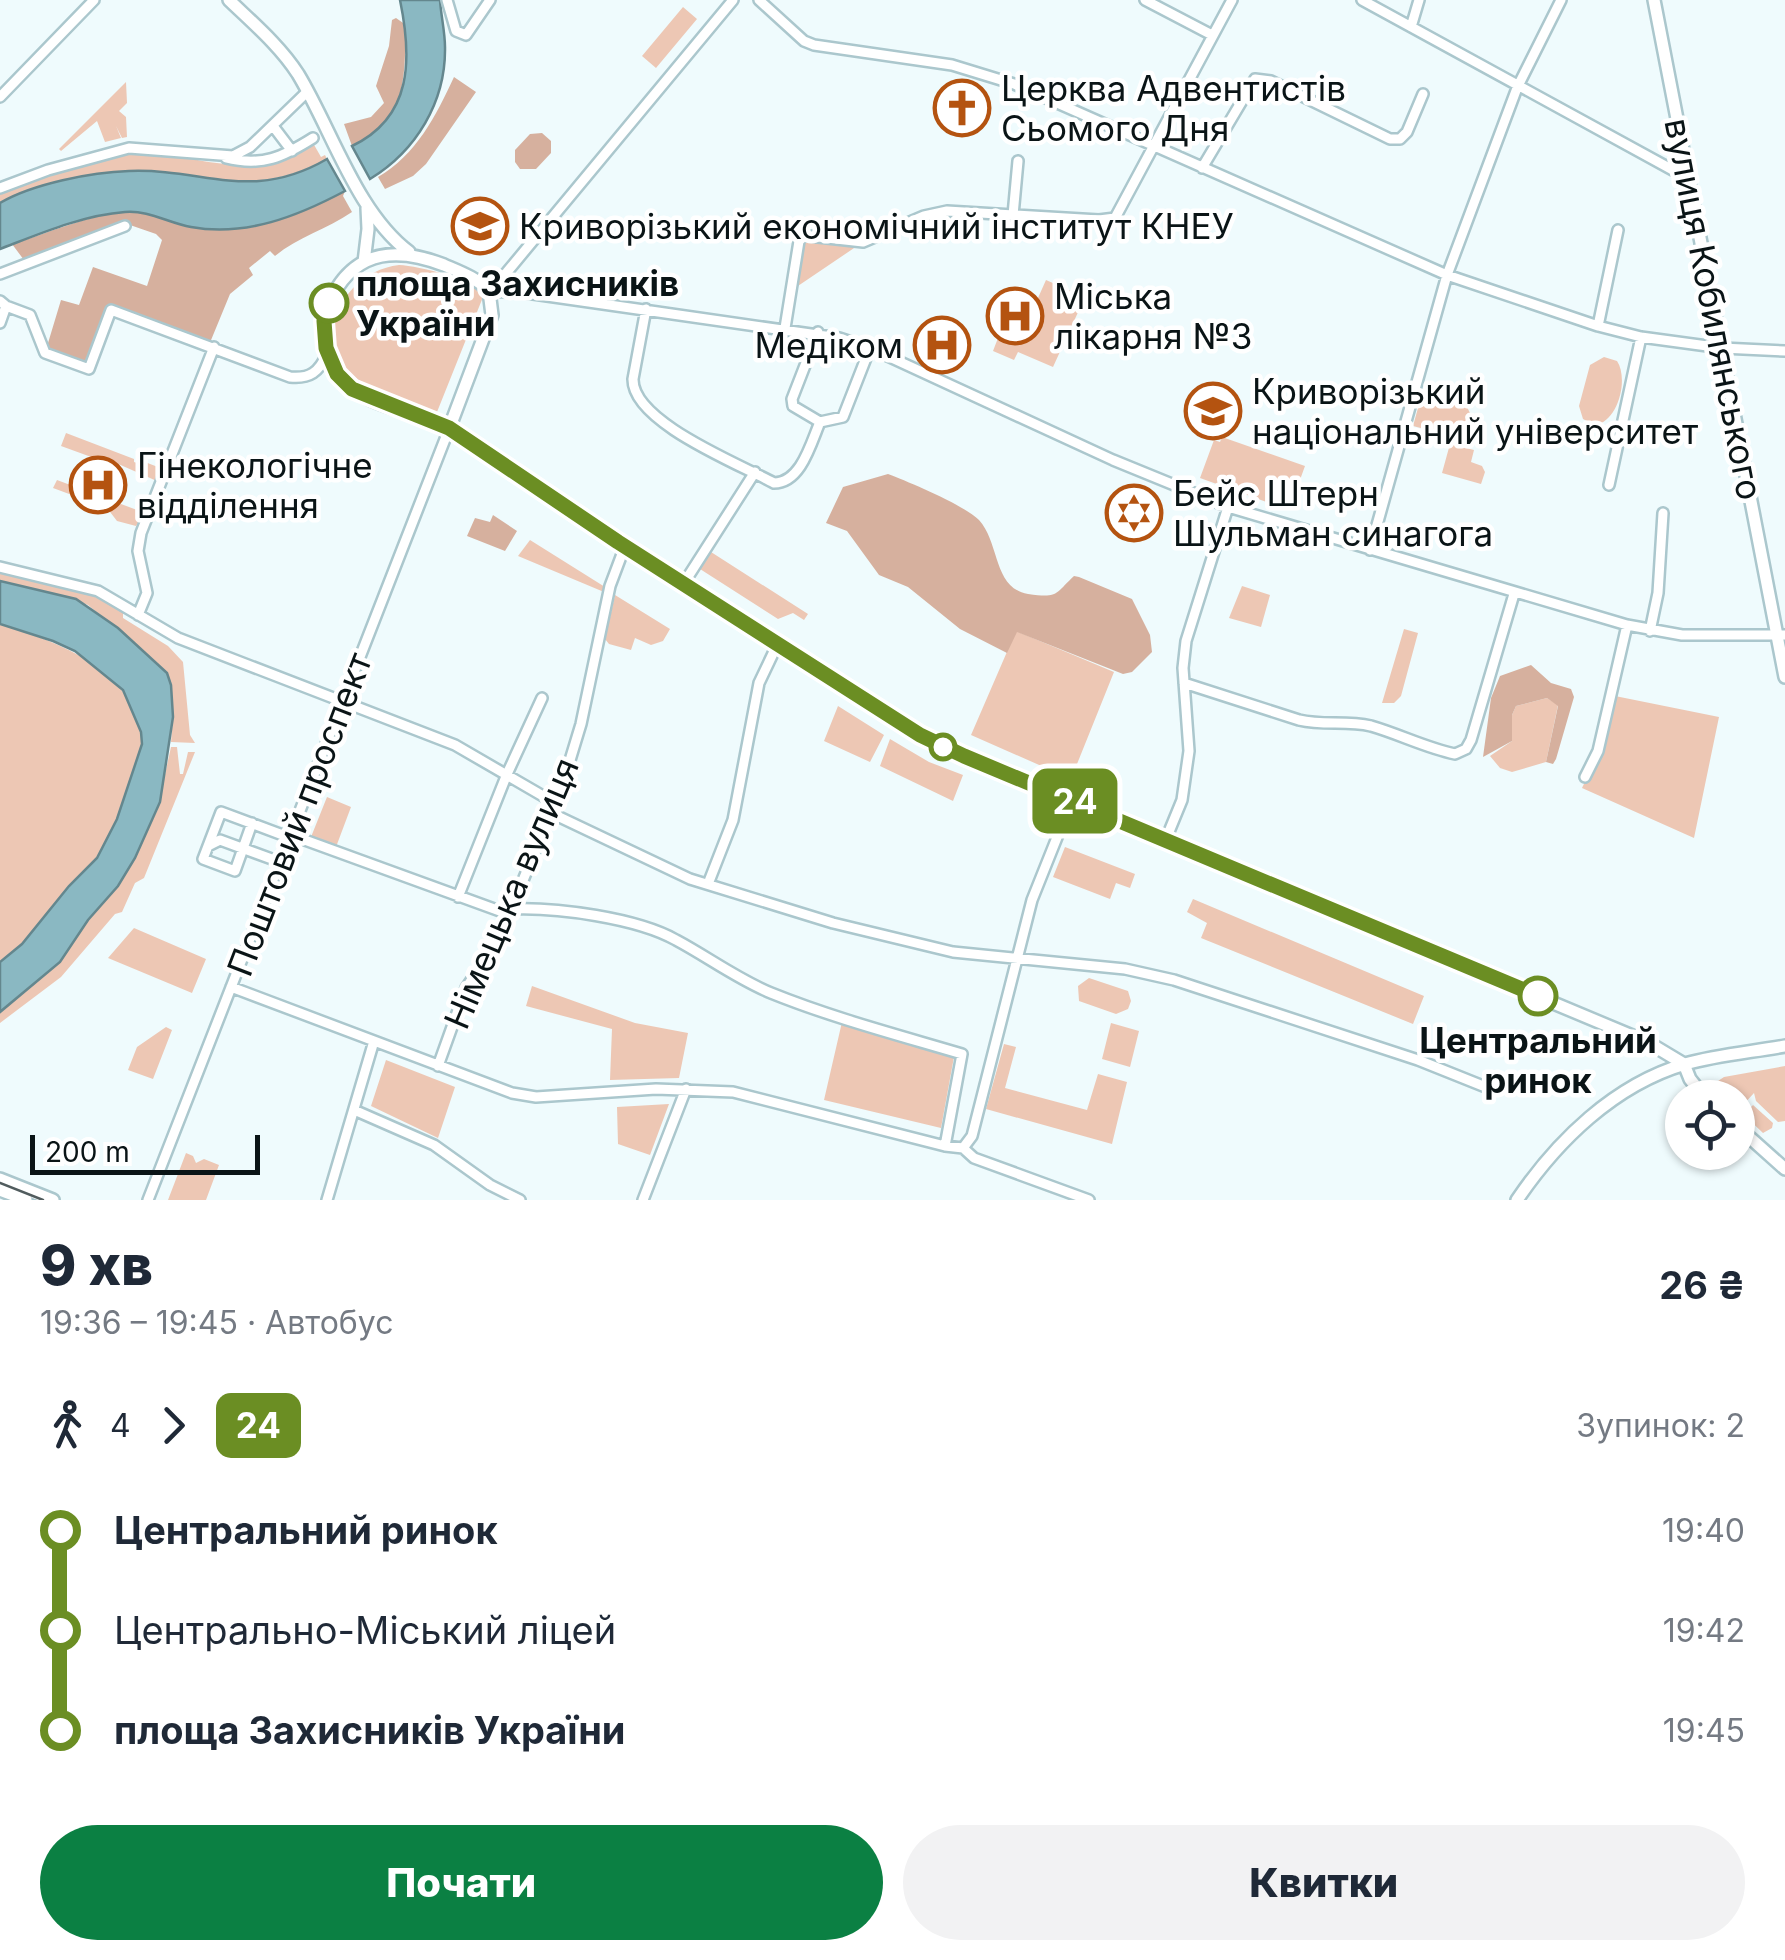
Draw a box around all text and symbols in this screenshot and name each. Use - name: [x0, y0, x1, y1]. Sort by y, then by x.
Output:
- place label: Церква Адвентистів Сьомого Дня: [1001, 67, 1346, 149]
- church icon: Церква Адвентистів Сьомого Дня: [932, 78, 992, 138]
- street label: вулиця Кобилянського: [1656, 115, 1772, 503]
- school or university icon: Криворізький економічний інститут КНЕУ: [450, 196, 510, 256]
- place label: Криворізький економічний інститут КНЕУ: [519, 205, 1234, 247]
- place label: площа Захисників України: [356, 262, 679, 344]
- place label: Міська лікарня №3: [1054, 275, 1252, 357]
- marker: площа Захисників України: [310, 284, 348, 322]
- hospital icon: Міська лікарня №3: [985, 286, 1045, 346]
- hospital icon: Медіком: [912, 315, 972, 375]
- place label: Медіком: [754, 324, 903, 366]
- place label: Криворізький національний університет: [1252, 370, 1698, 452]
- school or university icon: Криворізький національний університет: [1183, 381, 1243, 441]
- place label: Гінекологічне відділення: [137, 444, 373, 526]
- hospital icon: Гінекологічне відділення: [68, 455, 128, 515]
- place label: Бейс Штерн Шульман синагога: [1173, 472, 1493, 554]
- synagogue icon: Бейс Штерн Шульман синагога: [1104, 483, 1164, 543]
- street label: Поштовий проспект: [218, 646, 380, 982]
- unlabelled marker: [930, 734, 956, 760]
- street label: Німецька вулиця: [435, 751, 587, 1035]
- line badge: 24: [1030, 768, 1120, 834]
- text: 24: [1052, 780, 1098, 822]
- marker: Центральний ринок: [1519, 977, 1557, 1015]
- place label: Центральний ринок: [1419, 1019, 1657, 1101]
- map controls: [1665, 1080, 1755, 1170]
- button: locate: [1665, 1080, 1755, 1170]
- scale bar: [30, 1130, 260, 1174]
- text: 200 m: [45, 1135, 130, 1169]
- text: 9 хв: [40, 1232, 153, 1298]
- text: 26 ₴: [1659, 1262, 1745, 1308]
- text: 19:36 – 19:45 · Автобус: [40, 1303, 393, 1342]
- icon: walk: [40, 1398, 95, 1453]
- icon: forward: [146, 1398, 201, 1453]
- text: 24: [236, 1404, 281, 1446]
- text: 4: [110, 1406, 131, 1445]
- text: Зупинок: 2: [1576, 1406, 1745, 1445]
- text: Центральний ринок: [114, 1507, 498, 1553]
- text: 19:40: [1662, 1511, 1745, 1550]
- text: Центрально-Міський ліцей: [114, 1607, 616, 1653]
- text: 19:42: [1663, 1611, 1745, 1650]
- text: площа Захисників України: [114, 1707, 626, 1753]
- text: 19:45: [1663, 1711, 1745, 1750]
- button: Почати: [40, 1825, 883, 1940]
- button: Квитки: [903, 1825, 1745, 1940]

